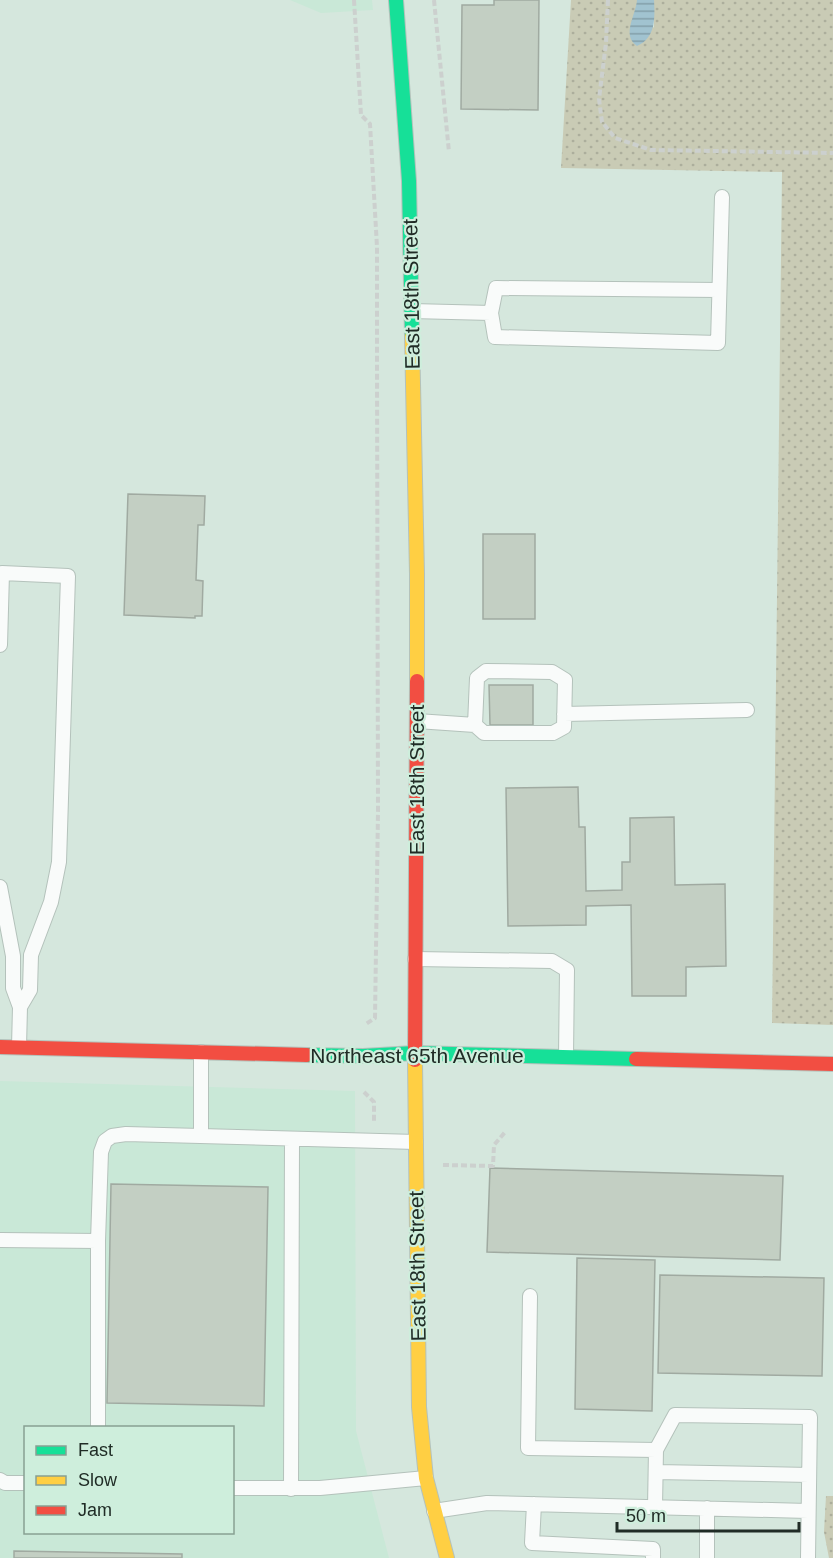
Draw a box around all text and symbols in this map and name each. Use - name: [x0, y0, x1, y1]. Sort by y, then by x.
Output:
- street label: East 18th Street: [398, 218, 424, 369]
- street label: East 18th Street: [405, 705, 428, 855]
- street label: Northeast 65th Avenue: [310, 1044, 524, 1067]
- street label: East 18th Street: [404, 1190, 430, 1341]
- legend: [24, 1426, 234, 1534]
- text: Fast: [78, 1440, 113, 1460]
- text: Slow: [78, 1470, 118, 1490]
- scale bar: [617, 1495, 798, 1533]
- text: Jam: [78, 1500, 112, 1520]
- text: 50 m: [626, 1506, 666, 1526]

